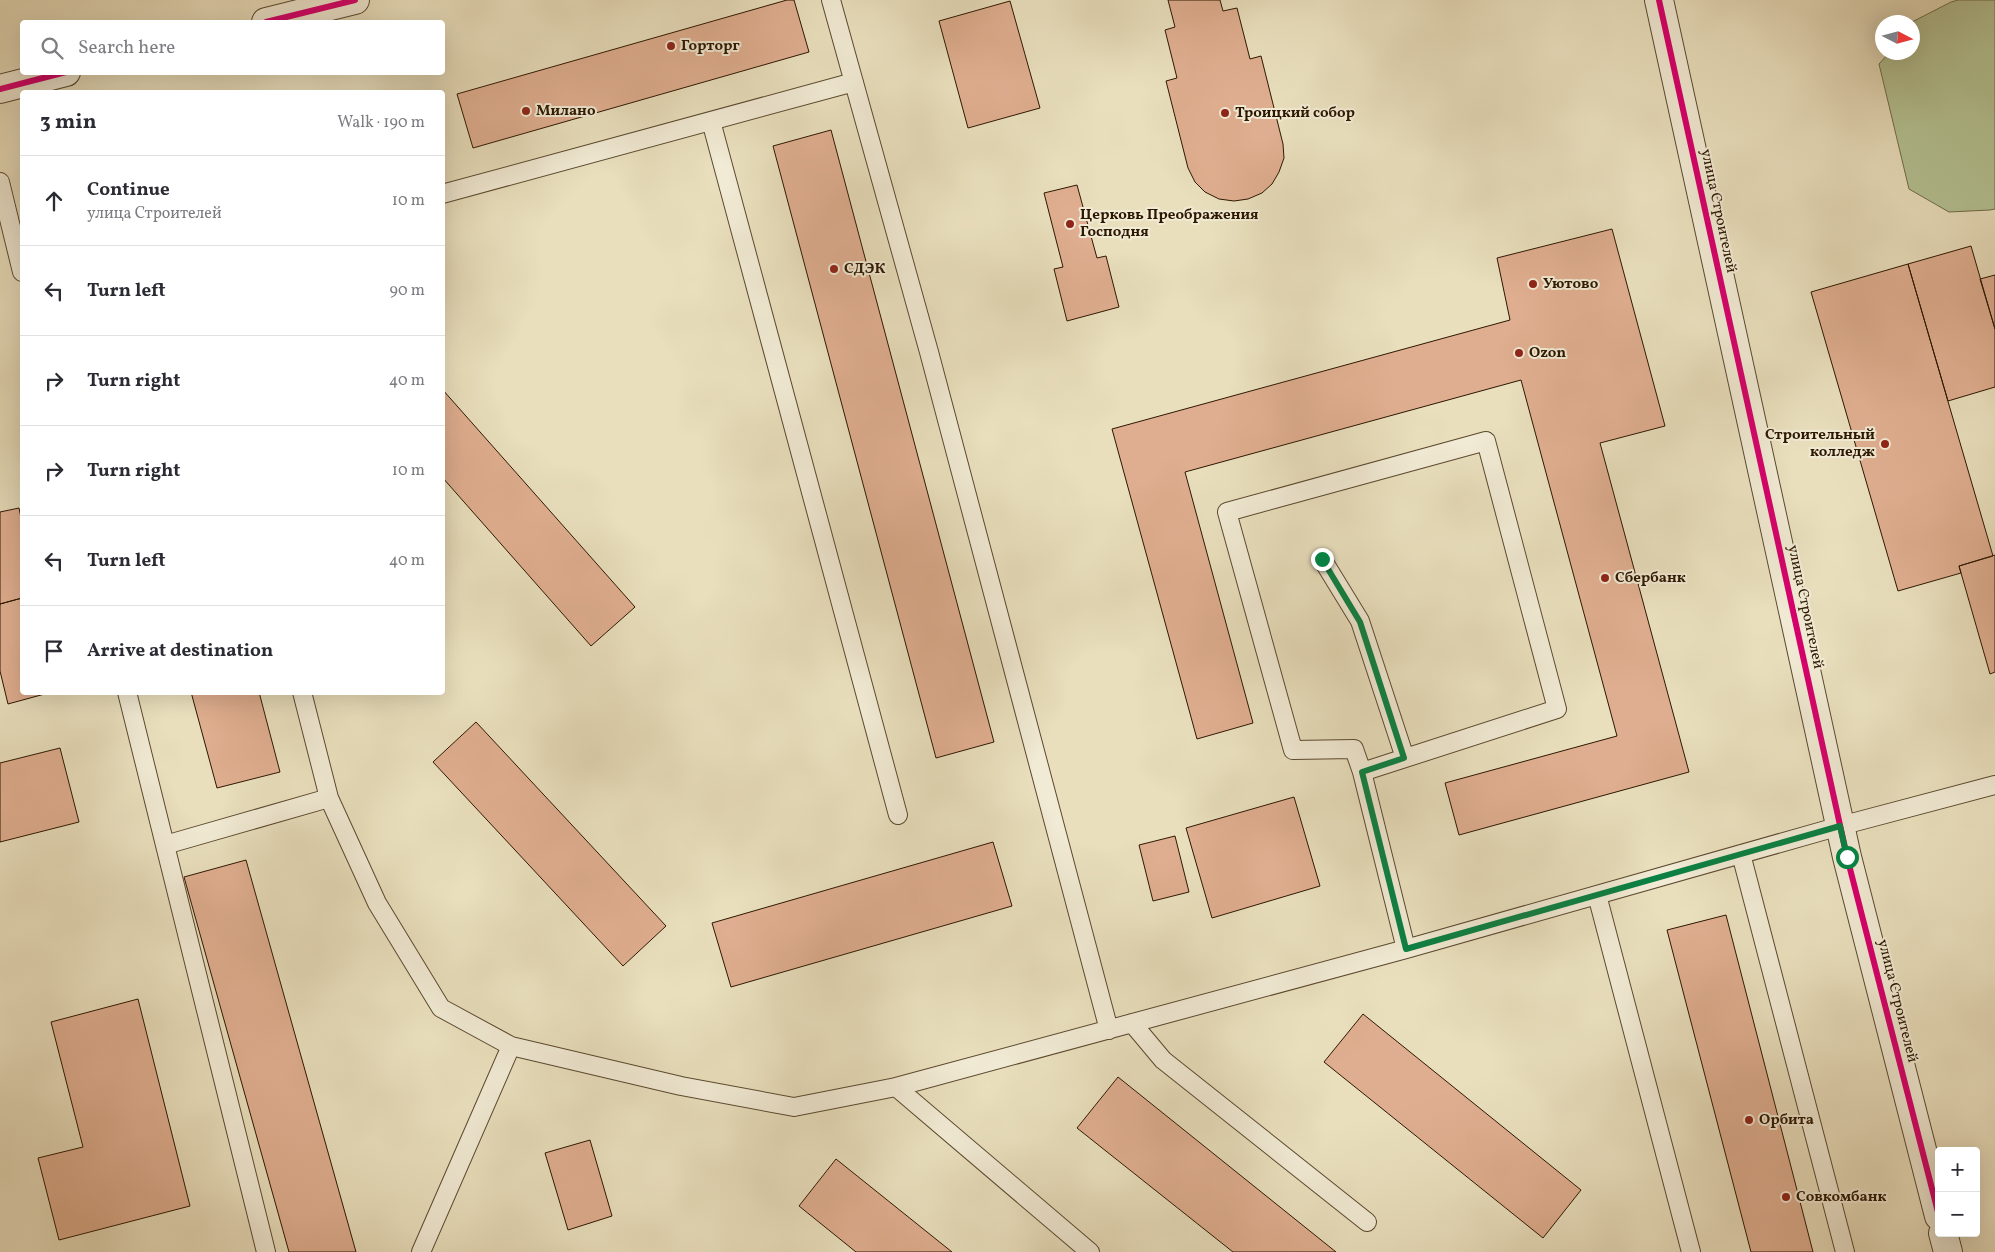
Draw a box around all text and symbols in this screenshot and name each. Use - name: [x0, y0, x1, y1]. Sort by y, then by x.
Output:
- north arrow: [1875, 15, 1920, 60]
- search box: [20, 20, 445, 75]
- icon: search: [38, 34, 66, 62]
- text: Search here: [78, 35, 175, 61]
- place label: Горторг: [681, 36, 740, 57]
- marker: Горторг: [665, 40, 677, 52]
- place label: Милано: [536, 101, 596, 122]
- place label: Троицкий собор: [1235, 103, 1355, 124]
- marker: Милано: [520, 105, 532, 117]
- marker: Троицкий собор: [1219, 107, 1231, 119]
- text: 3 min: [40, 108, 96, 137]
- text: Walk · 190 m: [337, 112, 425, 134]
- street label: улица Строителей: [1695, 147, 1741, 275]
- text: Continue: [87, 177, 170, 203]
- icon: ahead: [40, 187, 68, 215]
- text: 10 m: [392, 190, 425, 212]
- text: улица Строителей: [87, 203, 222, 225]
- place label: Церковь Преображения Господня: [1080, 205, 1259, 243]
- marker: Церковь Преображения Господня: [1064, 218, 1076, 230]
- place label: СДЭК: [844, 259, 885, 280]
- marker: СДЭК: [828, 263, 840, 275]
- place label: Уютово: [1543, 274, 1599, 295]
- icon: left: [40, 277, 68, 305]
- text: Turn left: [87, 278, 166, 304]
- marker: Уютово: [1527, 278, 1539, 290]
- text: 90 m: [389, 280, 425, 302]
- place label: Ozon: [1529, 343, 1566, 364]
- marker: Ozon: [1513, 347, 1525, 359]
- icon: right: [40, 367, 68, 395]
- text: Turn right: [87, 368, 180, 394]
- text: 40 m: [389, 370, 425, 392]
- place label: Строительный колледж: [1765, 425, 1875, 463]
- marker: Строительный колледж: [1879, 438, 1891, 450]
- icon: right: [40, 457, 68, 485]
- text: Turn right: [87, 458, 180, 484]
- text: 10 m: [392, 460, 425, 482]
- street label: улица Строителей: [1782, 543, 1828, 671]
- icon: left: [40, 547, 68, 575]
- text: Turn left: [87, 548, 166, 574]
- route end: [1311, 548, 1334, 571]
- text: 40 m: [389, 550, 425, 572]
- place label: Сбербанк: [1615, 568, 1686, 589]
- marker: Сбербанк: [1599, 572, 1611, 584]
- icon: arrive: [40, 637, 68, 665]
- text: Arrive at destination: [87, 638, 273, 664]
- route start: [1836, 846, 1859, 869]
- street label: улица Строителей: [1872, 937, 1922, 1065]
- place label: Орбита: [1759, 1110, 1814, 1131]
- marker: Орбита: [1743, 1114, 1755, 1126]
- map controls: [1935, 1147, 1980, 1237]
- button: +: [1935, 1147, 1980, 1192]
- place label: Совкомбанк: [1796, 1187, 1887, 1208]
- marker: Совкомбанк: [1780, 1191, 1792, 1203]
- button: −: [1935, 1192, 1980, 1237]

